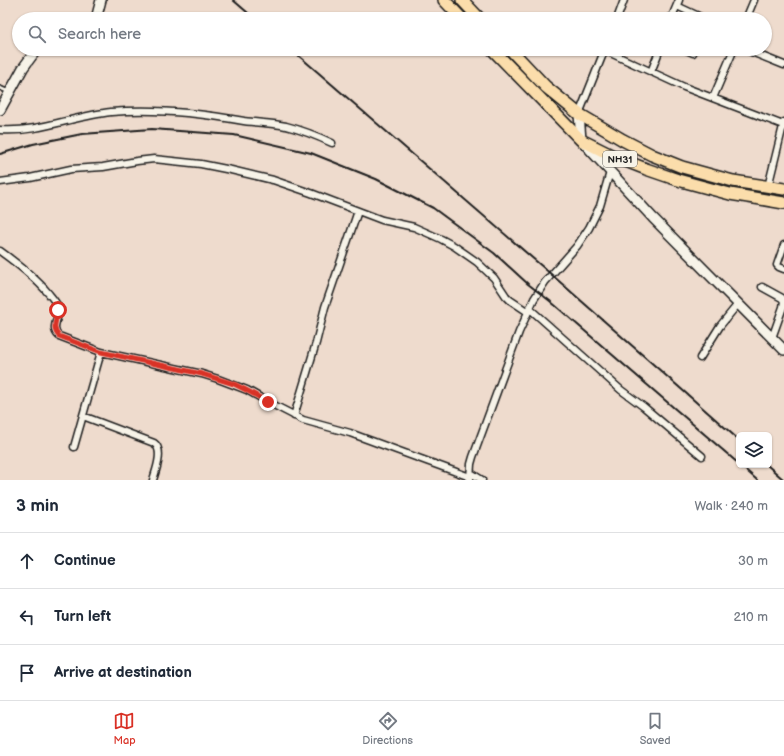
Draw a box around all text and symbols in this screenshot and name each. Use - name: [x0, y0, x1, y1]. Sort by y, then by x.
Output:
- search box: [12, 12, 772, 56]
- icon: search: [26, 23, 48, 45]
- text: Search here: [58, 25, 141, 44]
- road number: NH31: [603, 151, 637, 167]
- route start: [49, 301, 67, 319]
- route end: [259, 393, 277, 411]
- map controls: [736, 432, 772, 468]
- button: layers: [736, 432, 772, 468]
- text: 3 min: [16, 496, 59, 516]
- text: Walk · 240 m: [694, 498, 768, 514]
- icon: ahead: [16, 550, 38, 572]
- text: Continue: [54, 551, 116, 570]
- text: 30 m: [738, 553, 768, 569]
- icon: left: [16, 606, 38, 628]
- text: Turn left: [54, 607, 111, 626]
- text: 210 m: [734, 609, 768, 625]
- icon: arrive: [16, 662, 38, 684]
- text: Arrive at destination: [54, 663, 192, 682]
- tab: Map: [113, 710, 136, 747]
- tab: Directions: [362, 710, 413, 747]
- tab: Saved: [640, 710, 671, 747]

